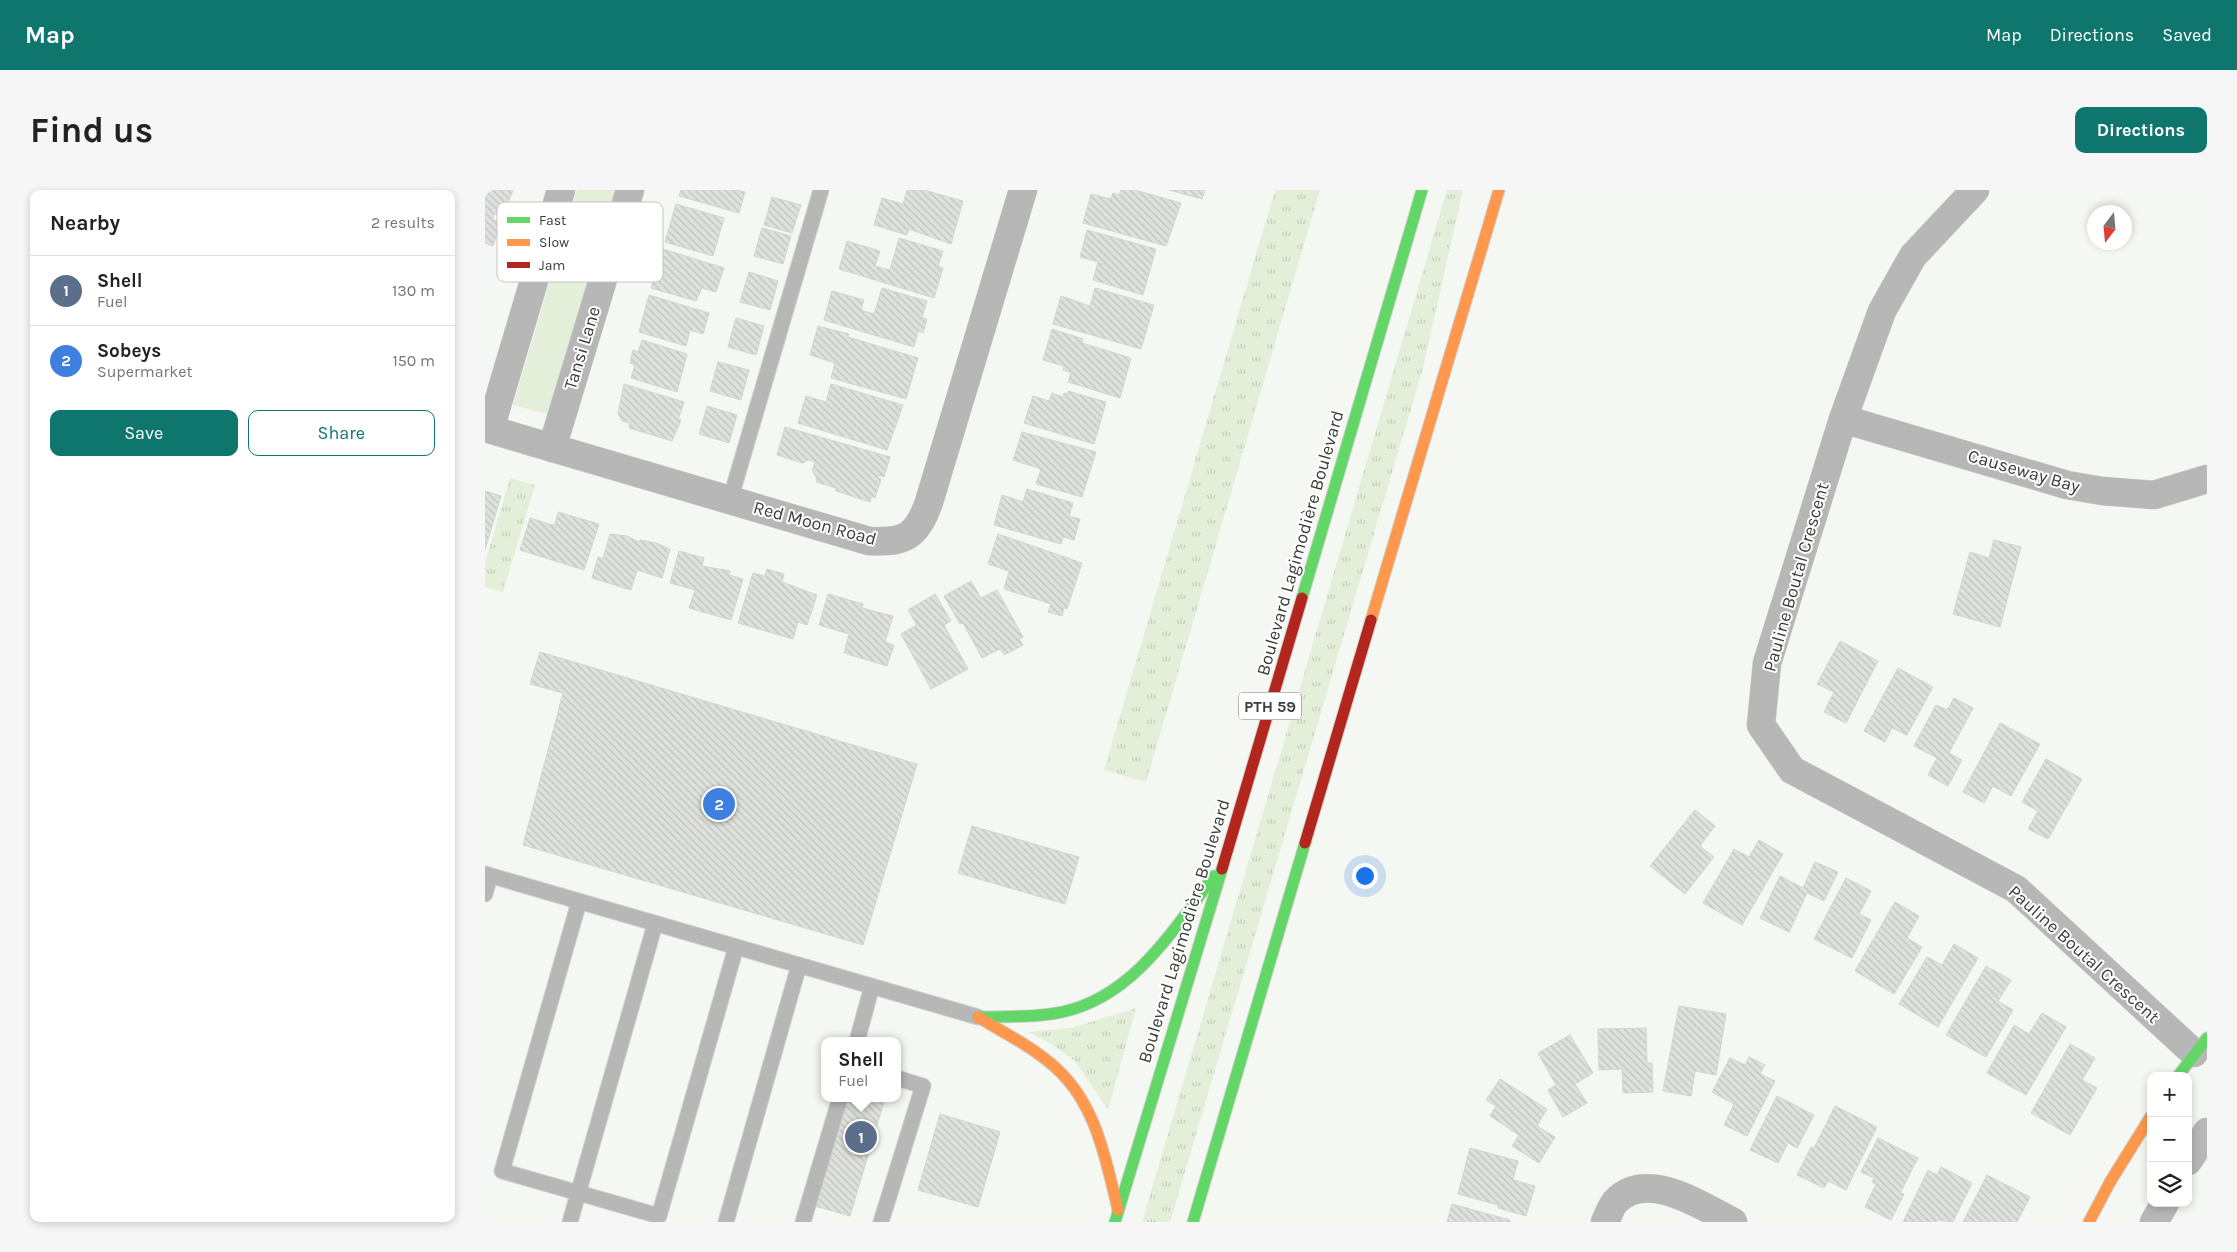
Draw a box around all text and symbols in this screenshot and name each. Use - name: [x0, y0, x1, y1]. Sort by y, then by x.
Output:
- text: Map: [25, 21, 75, 49]
- text: Map: [1986, 24, 2022, 46]
- text: Directions: [2050, 24, 2134, 46]
- text: Saved: [2162, 24, 2212, 46]
- button: Directions: [2075, 107, 2207, 153]
- text: Find us: [30, 110, 153, 151]
- legend: [497, 202, 663, 282]
- north arrow: [2087, 205, 2132, 250]
- text: Nearby: [50, 211, 120, 235]
- text: Fast: [539, 212, 566, 229]
- text: 2 results: [371, 213, 435, 232]
- text: Slow: [539, 234, 569, 251]
- text: Jam: [539, 257, 565, 274]
- text: Shell: [97, 270, 143, 292]
- text: 1: [63, 281, 69, 300]
- text: 130 m: [392, 281, 435, 300]
- text: Fuel: [97, 292, 127, 311]
- street label: Tansi Lane: [559, 304, 605, 392]
- text: Sobeys: [97, 340, 161, 362]
- text: 2: [61, 351, 71, 370]
- text: 150 m: [392, 351, 435, 370]
- text: Supermarket: [97, 362, 193, 381]
- street label: Boulevard Lagimodière Boulevard: [1252, 408, 1348, 678]
- button: Save: [50, 410, 238, 456]
- button: Share: [248, 410, 435, 456]
- street label: Causeway Bay: [1965, 444, 2083, 498]
- street label: Pauline Boutal Crescent: [1758, 480, 1834, 674]
- street label: Red Moon Road: [751, 496, 879, 550]
- road number: PTH 59: [1239, 692, 1301, 720]
- pin: 2: [703, 785, 735, 823]
- street label: Boulevard Lagimodière Boulevard: [1133, 796, 1235, 1066]
- your location: [1352, 863, 1378, 889]
- street label: Pauline Boutal Crescent: [2004, 880, 2164, 1028]
- popup: [821, 1037, 901, 1102]
- text: Shell: [838, 1049, 884, 1071]
- text: Fuel: [838, 1071, 869, 1090]
- map controls: [2147, 1072, 2192, 1207]
- button: +: [2147, 1072, 2192, 1117]
- button: −: [2147, 1117, 2192, 1162]
- pin: 1: [845, 1118, 877, 1156]
- button: layers: [2147, 1162, 2192, 1207]

